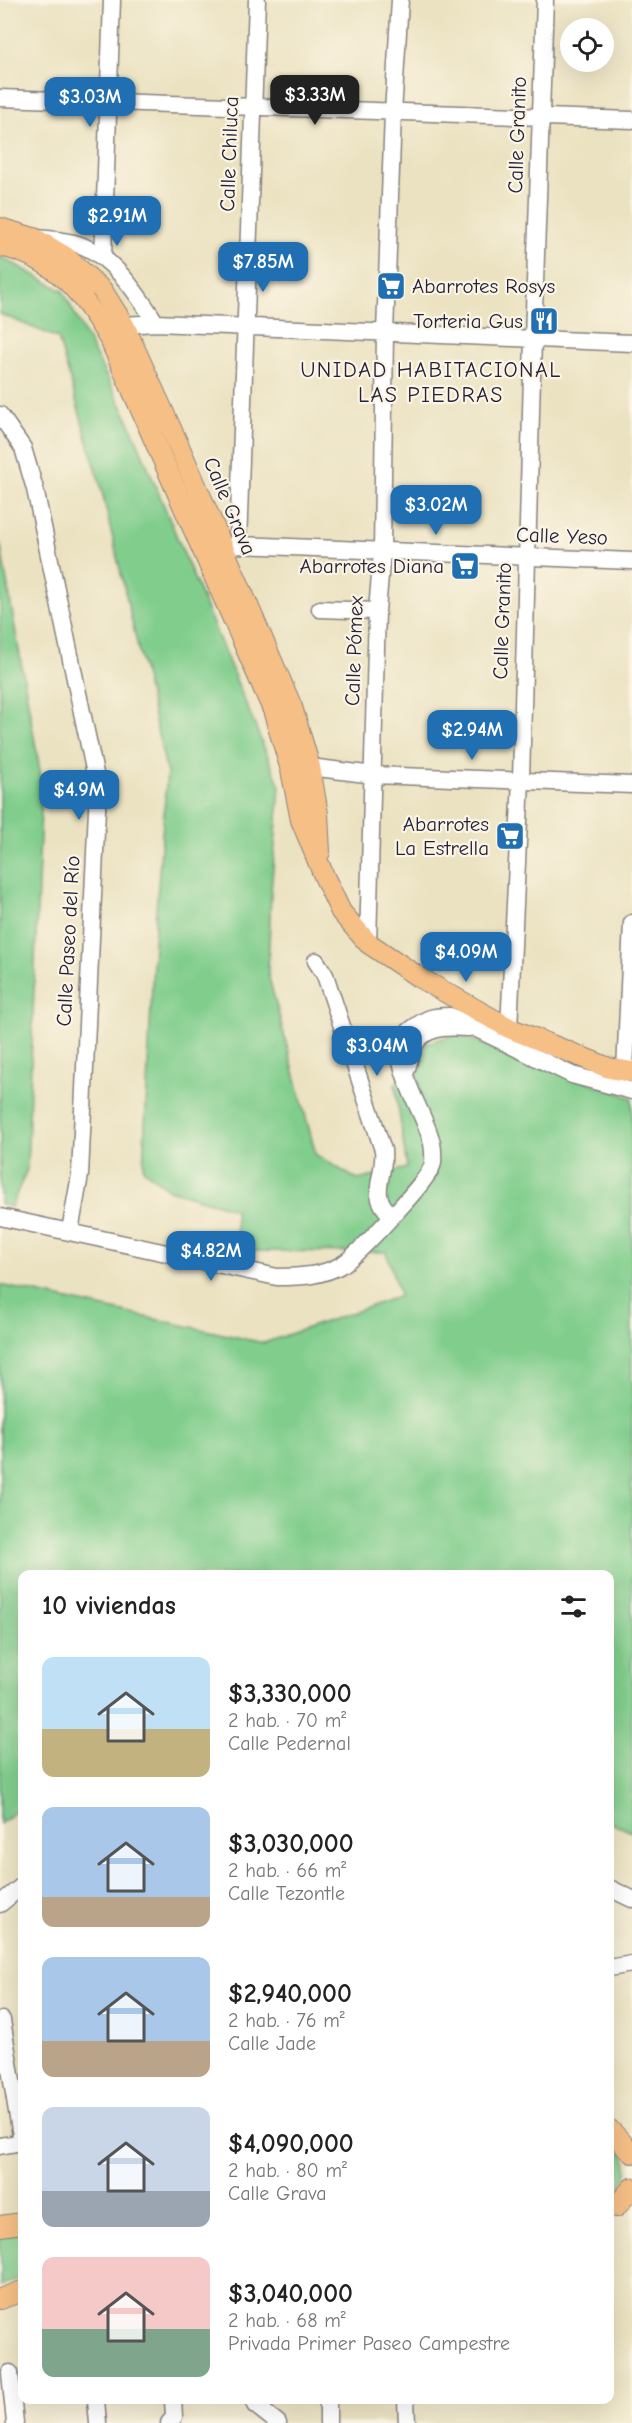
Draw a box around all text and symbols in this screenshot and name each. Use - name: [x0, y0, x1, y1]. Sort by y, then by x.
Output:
- map controls: [560, 18, 614, 72]
- button: locate: [560, 18, 614, 72]
- pin: $3.33M: [266, 75, 364, 126]
- street label: Calle Granito: [503, 76, 531, 194]
- pin: $3.03M: [41, 77, 139, 128]
- text: $3.33M: [284, 83, 346, 106]
- text: $3.03M: [59, 85, 121, 108]
- street label: Calle Chiluca: [215, 96, 243, 212]
- pin: $2.91M: [68, 196, 166, 247]
- text: $2.91M: [87, 204, 147, 227]
- pin: $7.85M: [214, 242, 312, 293]
- text: $7.85M: [232, 250, 294, 273]
- supermarket icon: Abarrotes Rosys: [375, 270, 407, 302]
- place label: Abarrotes Rosys: [412, 274, 555, 298]
- restaurant icon: Torteria Gus: [528, 305, 560, 337]
- place label: Torteria Gus: [413, 309, 523, 333]
- district label: UNIDAD HABITACIONAL LAS PIEDRAS: [300, 357, 562, 408]
- street label: Calle Grava: [199, 454, 261, 558]
- pin: $3.02M: [387, 485, 485, 536]
- text: $3.02M: [404, 493, 468, 516]
- street label: Calle Yeso: [516, 522, 608, 550]
- supermarket icon: Abarrotes Diana: [449, 550, 481, 582]
- place label: Abarrotes Diana: [300, 554, 444, 578]
- street label: Calle Granito: [488, 562, 516, 680]
- street label: Calle Pómex: [340, 595, 368, 707]
- pin: $2.94M: [423, 710, 521, 761]
- text: $2.94M: [441, 718, 503, 741]
- pin: $4.9M: [37, 770, 121, 821]
- text: $4.9M: [53, 778, 105, 801]
- place label: Abarrotes La Estrella: [395, 812, 489, 860]
- supermarket icon: Abarrotes La Estrella: [494, 820, 526, 852]
- street label: Calle Paseo del Río: [52, 855, 84, 1027]
- pin: $4.09M: [417, 932, 515, 983]
- text: $4.09M: [434, 940, 498, 963]
- pin: $3.04M: [328, 1026, 426, 1077]
- text: $3.04M: [346, 1034, 408, 1057]
- pin: $4.82M: [162, 1231, 260, 1282]
- text: $4.82M: [180, 1239, 242, 1262]
- icon: filters: [557, 1590, 590, 1623]
- text: 10 viviendas: [42, 1591, 176, 1621]
- text: $3,330,000: [228, 1679, 352, 1709]
- icon: home: [90, 1681, 162, 1753]
- text: 2 hab. · 70 m²: [228, 1709, 346, 1732]
- text: Calle Pedernal: [228, 1732, 351, 1755]
- text: $3,030,000: [228, 1829, 354, 1859]
- icon: home: [90, 1831, 162, 1903]
- text: 2 hab. · 66 m²: [228, 1859, 346, 1882]
- text: Calle Tezontle: [228, 1882, 345, 1905]
- text: $2,940,000: [228, 1979, 352, 2009]
- icon: home: [90, 1981, 162, 2053]
- text: 2 hab. · 76 m²: [228, 2009, 345, 2032]
- text: Calle Jade: [228, 2032, 316, 2055]
- text: $4,090,000: [228, 2129, 354, 2159]
- icon: home: [90, 2131, 162, 2203]
- text: 2 hab. · 80 m²: [228, 2159, 347, 2182]
- text: Calle Grava: [228, 2182, 327, 2205]
- text: $3,040,000: [228, 2279, 353, 2309]
- icon: home: [90, 2281, 162, 2353]
- text: 2 hab. · 68 m²: [228, 2309, 346, 2332]
- text: Privada Primer Paseo Campestre: [228, 2332, 510, 2355]

